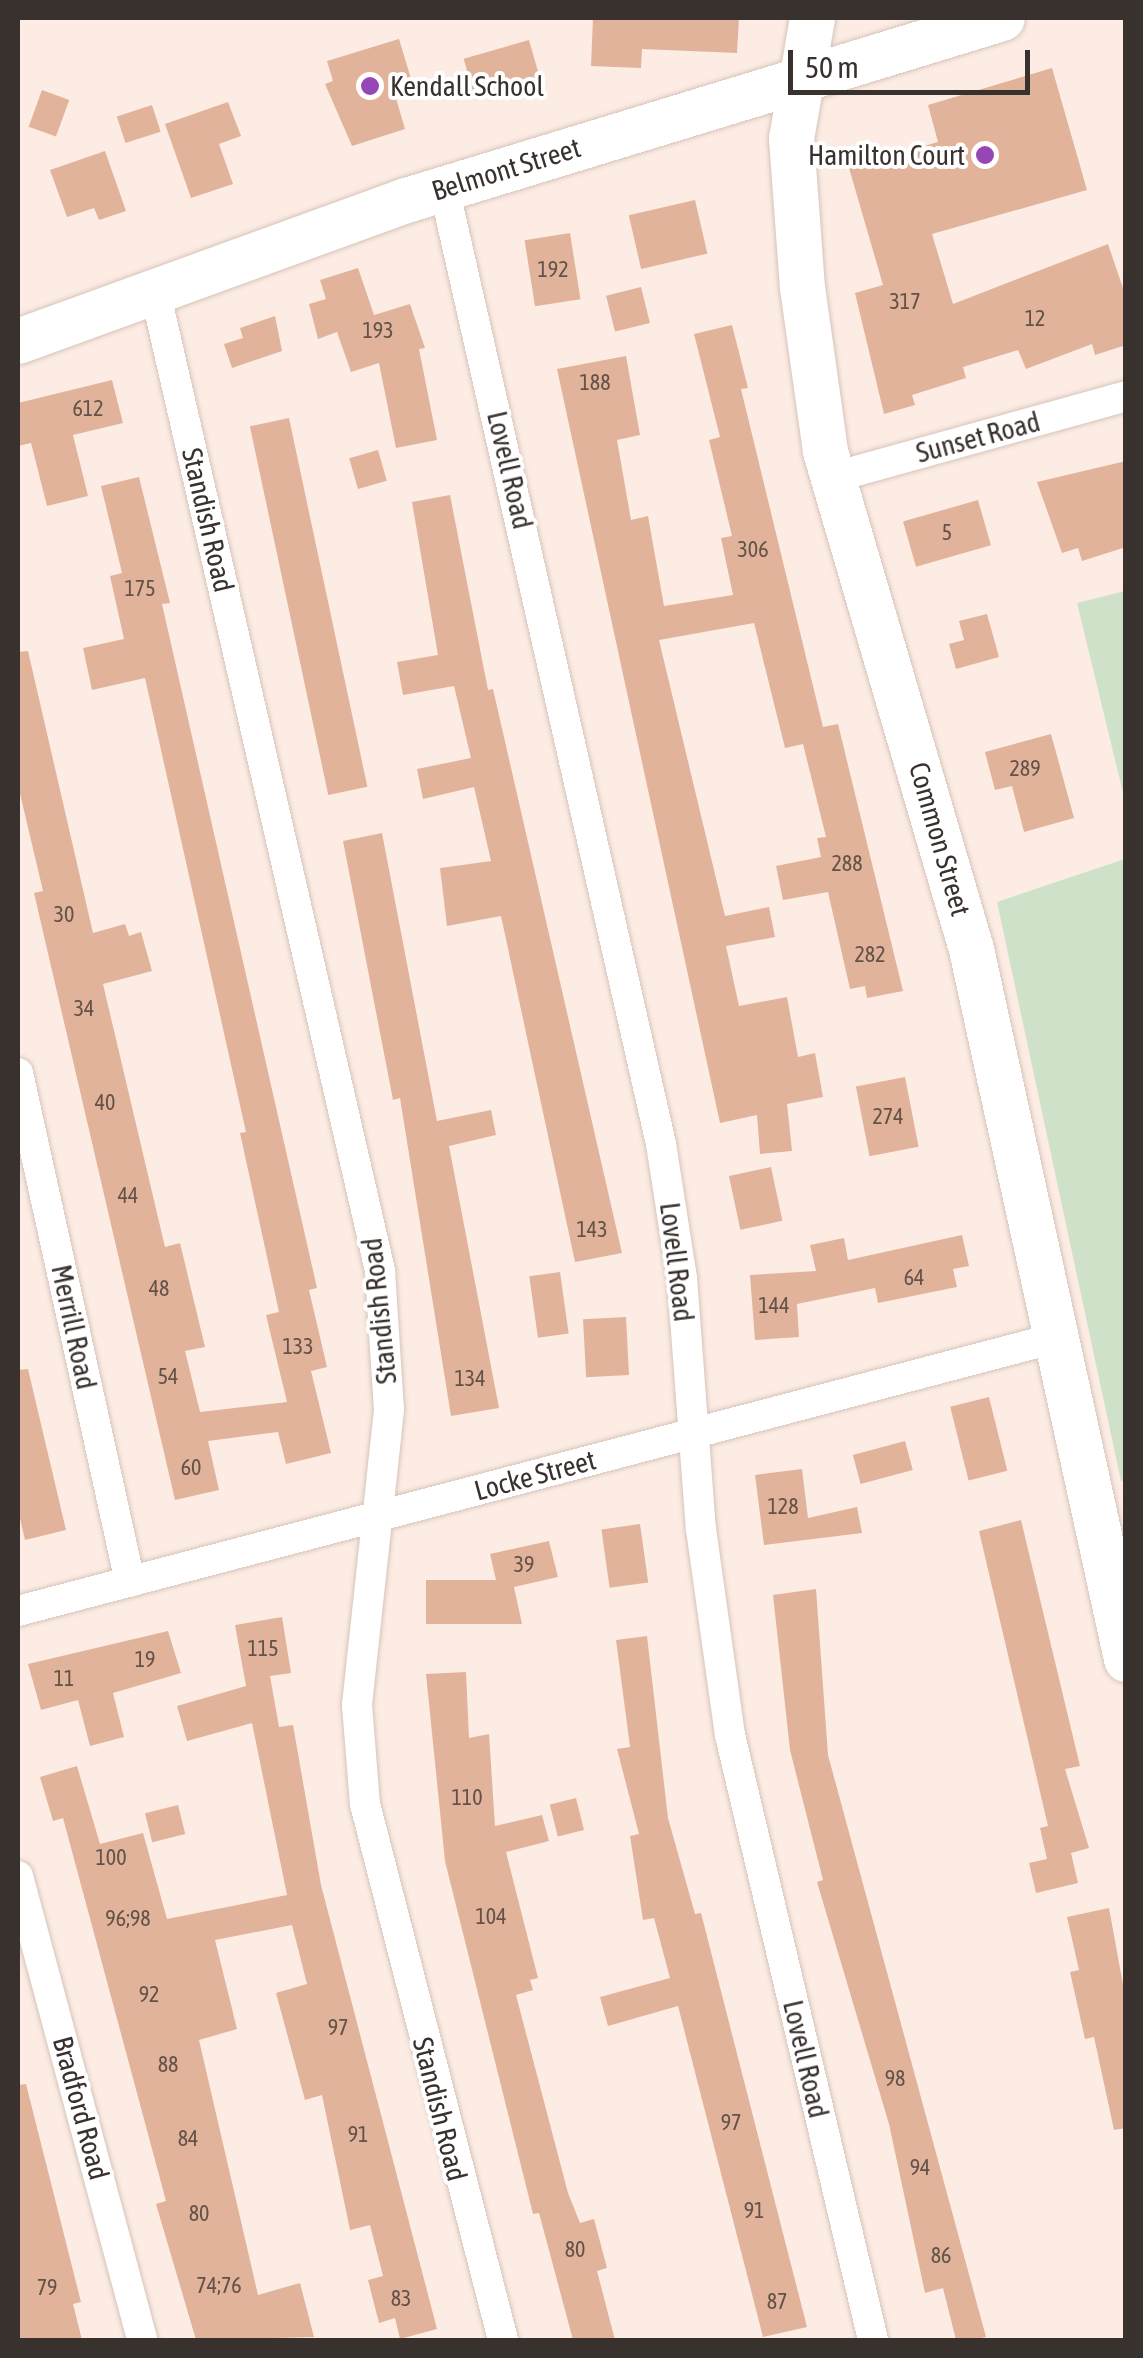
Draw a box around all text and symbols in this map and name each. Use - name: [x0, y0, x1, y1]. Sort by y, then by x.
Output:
- scale bar: [793, 30, 1036, 92]
- text: 50 m: [805, 50, 859, 84]
- place label: Kendall School: [390, 69, 544, 103]
- marker: Kendall School: [359, 75, 381, 97]
- street label: Belmont Street: [428, 130, 584, 208]
- place label: Hamilton Court: [808, 138, 965, 172]
- marker: Hamilton Court: [974, 144, 996, 166]
- house number: 192: [537, 257, 569, 283]
- house number: 317: [889, 289, 921, 315]
- house number: 12: [1025, 306, 1045, 332]
- house number: 193: [362, 318, 394, 344]
- house number: 188: [579, 370, 611, 396]
- house number: 612: [72, 396, 104, 422]
- street label: Sunset Road: [912, 404, 1044, 470]
- street label: Lovell Road: [480, 408, 540, 532]
- street label: Standish Road: [175, 445, 241, 595]
- house number: 5: [942, 520, 952, 546]
- house number: 306: [737, 537, 769, 563]
- house number: 175: [124, 576, 156, 602]
- house number: 289: [1009, 756, 1041, 782]
- street label: Common Street: [902, 758, 978, 920]
- house number: 288: [831, 851, 863, 877]
- house number: 30: [54, 902, 74, 928]
- house number: 282: [854, 942, 886, 968]
- house number: 34: [74, 996, 94, 1022]
- house number: 40: [95, 1090, 115, 1116]
- house number: 274: [872, 1104, 904, 1130]
- house number: 44: [118, 1183, 138, 1209]
- street label: Lovell Road: [653, 1200, 701, 1324]
- house number: 143: [576, 1217, 608, 1243]
- street label: Standish Road: [355, 1236, 403, 1386]
- street label: Merrill Road: [44, 1262, 104, 1392]
- house number: 64: [904, 1265, 924, 1291]
- house number: 48: [149, 1276, 169, 1302]
- house number: 144: [758, 1293, 790, 1319]
- house number: 133: [282, 1334, 314, 1360]
- house number: 54: [158, 1364, 178, 1390]
- house number: 134: [454, 1366, 486, 1392]
- street label: Locke Street: [471, 1443, 599, 1507]
- house number: 60: [181, 1455, 201, 1481]
- house number: 128: [767, 1494, 799, 1520]
- house number: 39: [514, 1552, 534, 1578]
- house number: 115: [247, 1636, 279, 1662]
- house number: 19: [135, 1647, 155, 1673]
- house number: 11: [54, 1666, 74, 1692]
- house number: 110: [451, 1785, 483, 1811]
- house number: 100: [95, 1845, 127, 1871]
- house number: 104: [475, 1904, 507, 1930]
- house number: 96;98: [105, 1906, 151, 1932]
- house number: 92: [139, 1982, 159, 2008]
- street label: Lovell Road: [776, 1997, 836, 2121]
- house number: 97: [328, 2015, 348, 2041]
- street label: Bradford Road: [46, 2033, 116, 2183]
- street label: Standish Road: [406, 2034, 474, 2184]
- house number: 88: [158, 2052, 178, 2078]
- house number: 98: [885, 2066, 905, 2092]
- house number: 97: [721, 2110, 741, 2136]
- house number: 91: [348, 2122, 368, 2148]
- house number: 84: [178, 2126, 198, 2152]
- house number: 94: [910, 2155, 930, 2181]
- house number: 91: [744, 2198, 764, 2224]
- house number: 80: [189, 2201, 209, 2227]
- house number: 80: [565, 2237, 585, 2263]
- house number: 86: [931, 2243, 951, 2269]
- house number: 74;76: [196, 2273, 242, 2299]
- house number: 79: [37, 2275, 57, 2301]
- house number: 83: [391, 2286, 411, 2312]
- house number: 87: [767, 2289, 787, 2315]

